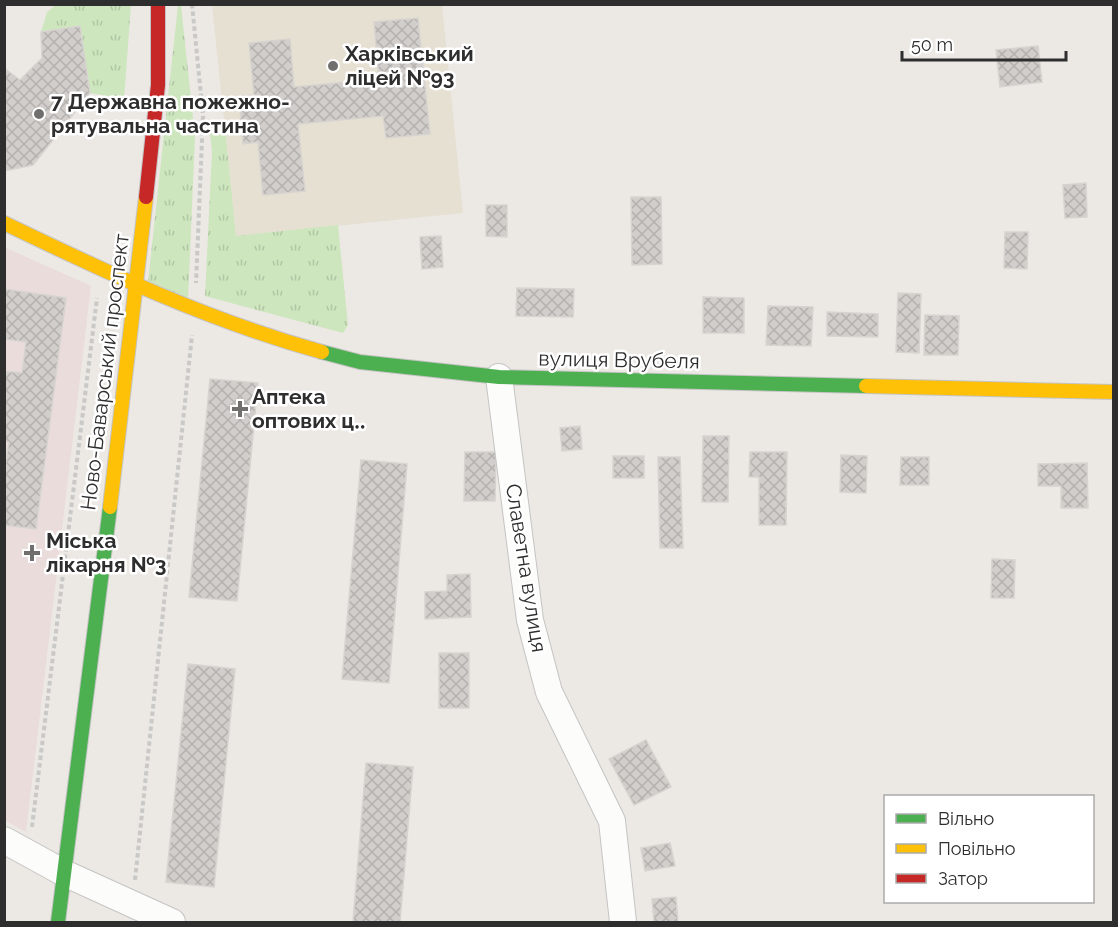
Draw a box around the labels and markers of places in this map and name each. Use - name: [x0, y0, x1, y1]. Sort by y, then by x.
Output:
- place label: Харківський ліцей №93: [344, 41, 474, 90]
- marker: Харківський ліцей №93: [326, 59, 340, 73]
- place label: 7 Державна пожежно- рятувальна частина: [51, 89, 290, 138]
- marker: 7 Державна пожежно- рятувальна частина: [32, 107, 46, 121]
- place label: Аптека оптових ц‥: [252, 384, 365, 433]
- marker: Аптека оптових ц‥: [233, 402, 247, 416]
- place label: Міська лікарня №3: [46, 528, 167, 577]
- marker: Міська лікарня №3: [23, 544, 41, 562]

